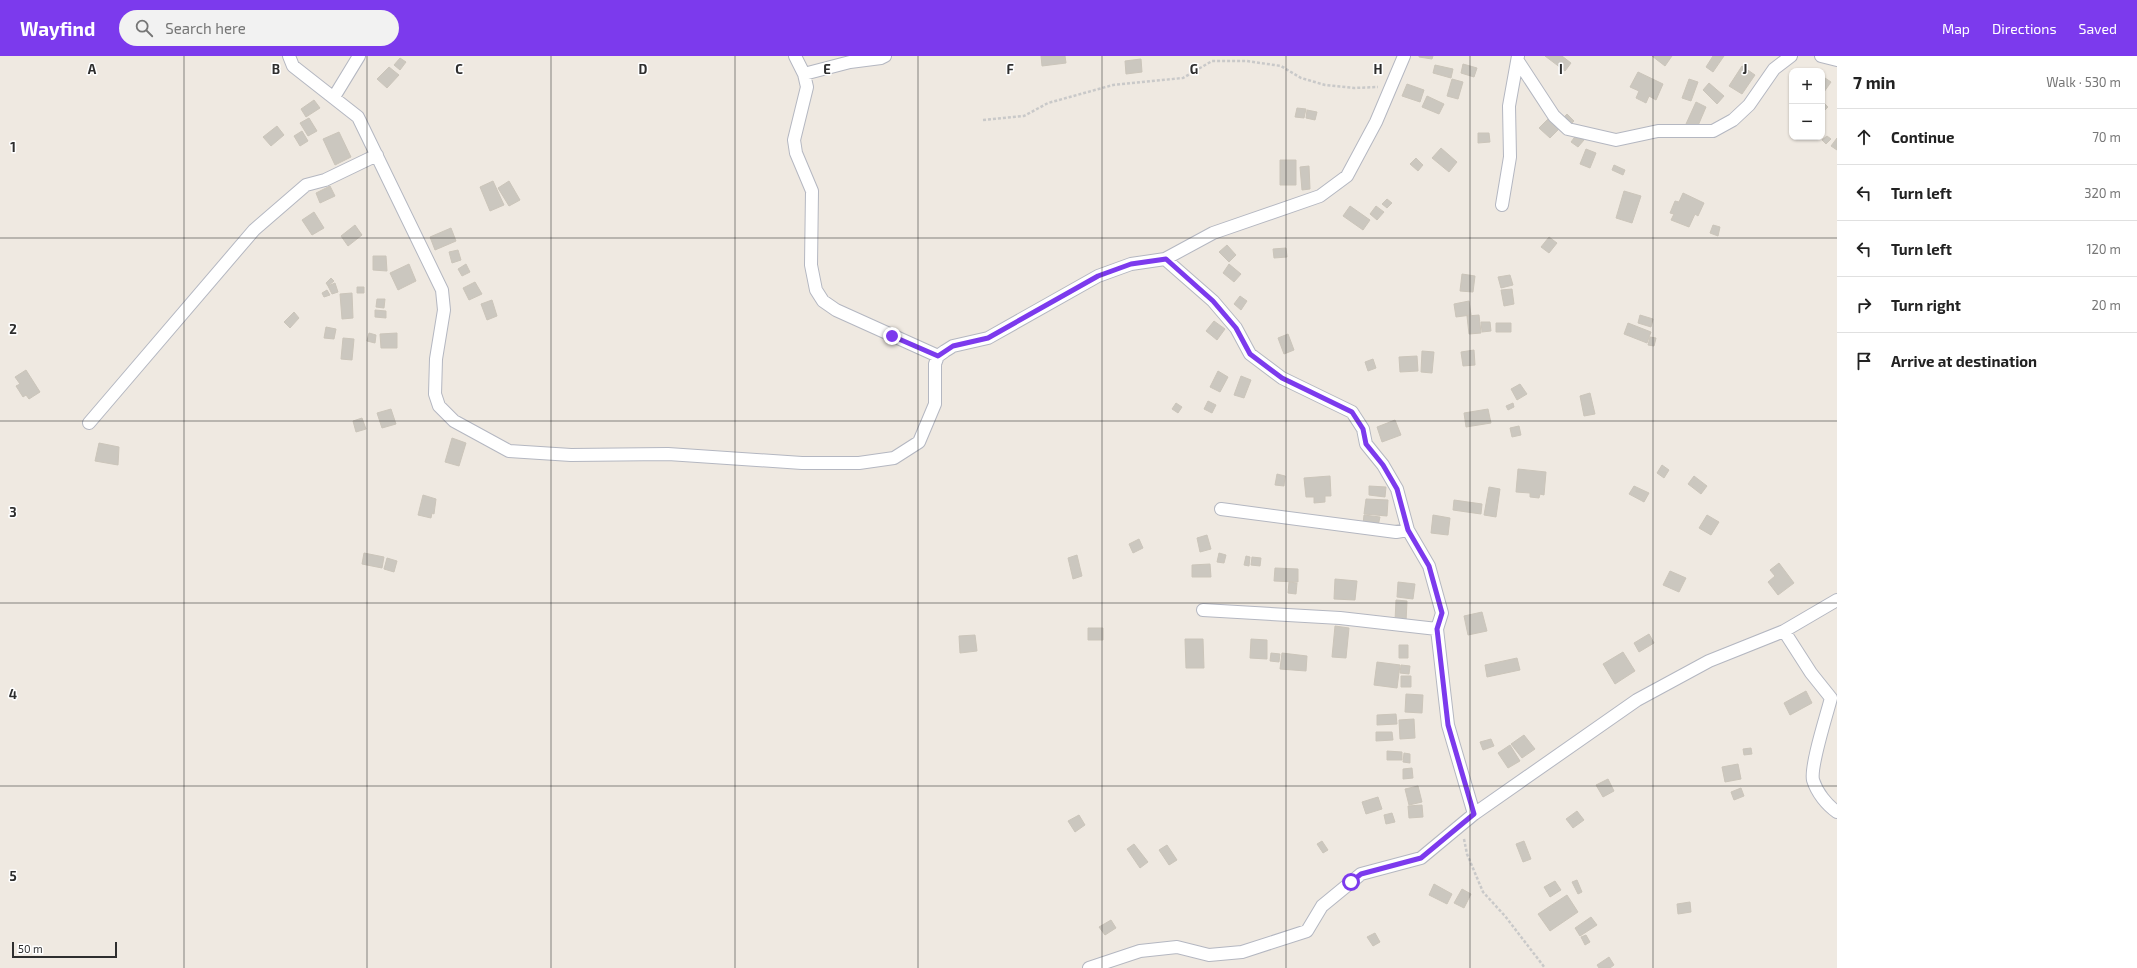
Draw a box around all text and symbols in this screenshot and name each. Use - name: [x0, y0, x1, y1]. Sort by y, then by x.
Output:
- search box: [119, 10, 399, 46]
- text: Wayfind: [20, 17, 95, 40]
- icon: search: [133, 17, 155, 39]
- text: Search here: [165, 19, 246, 37]
- text: Map: [1942, 20, 1970, 37]
- text: Directions: [1992, 20, 2057, 37]
- text: Saved: [2079, 20, 2117, 37]
- text: A: [88, 61, 97, 77]
- text: B: [272, 61, 280, 77]
- text: C: [455, 61, 463, 77]
- text: D: [639, 61, 648, 77]
- text: E: [823, 61, 831, 77]
- text: F: [1006, 61, 1014, 77]
- text: G: [1190, 61, 1198, 77]
- text: H: [1374, 61, 1383, 77]
- text: I: [1559, 61, 1563, 77]
- text: J: [1743, 61, 1747, 77]
- map controls: [1789, 68, 1825, 140]
- button: +: [1789, 68, 1825, 104]
- text: 7 min: [1853, 72, 1896, 92]
- text: Walk · 530 m: [2046, 74, 2121, 90]
- button: −: [1789, 104, 1825, 140]
- icon: ahead: [1853, 126, 1875, 148]
- text: Continue: [1891, 128, 1954, 146]
- text: 70 m: [2092, 129, 2121, 145]
- text: 1: [10, 139, 16, 155]
- icon: left: [1853, 182, 1875, 204]
- text: Turn left: [1891, 184, 1952, 202]
- text: 320 m: [2084, 185, 2121, 201]
- icon: left: [1853, 238, 1875, 260]
- text: Turn left: [1891, 240, 1952, 258]
- text: 120 m: [2086, 241, 2121, 257]
- icon: right: [1853, 294, 1875, 316]
- text: Turn right: [1891, 296, 1961, 314]
- text: 20 m: [2092, 297, 2121, 313]
- text: 2: [9, 321, 17, 337]
- route end: [883, 327, 901, 345]
- icon: arrive: [1853, 350, 1875, 372]
- text: Arrive at destination: [1891, 352, 2037, 370]
- text: 3: [9, 504, 17, 520]
- text: 4: [9, 686, 17, 702]
- text: 5: [9, 868, 17, 884]
- route start: [1342, 873, 1360, 891]
- scale bar: [12, 940, 117, 959]
- text: 50 m: [18, 942, 43, 955]

